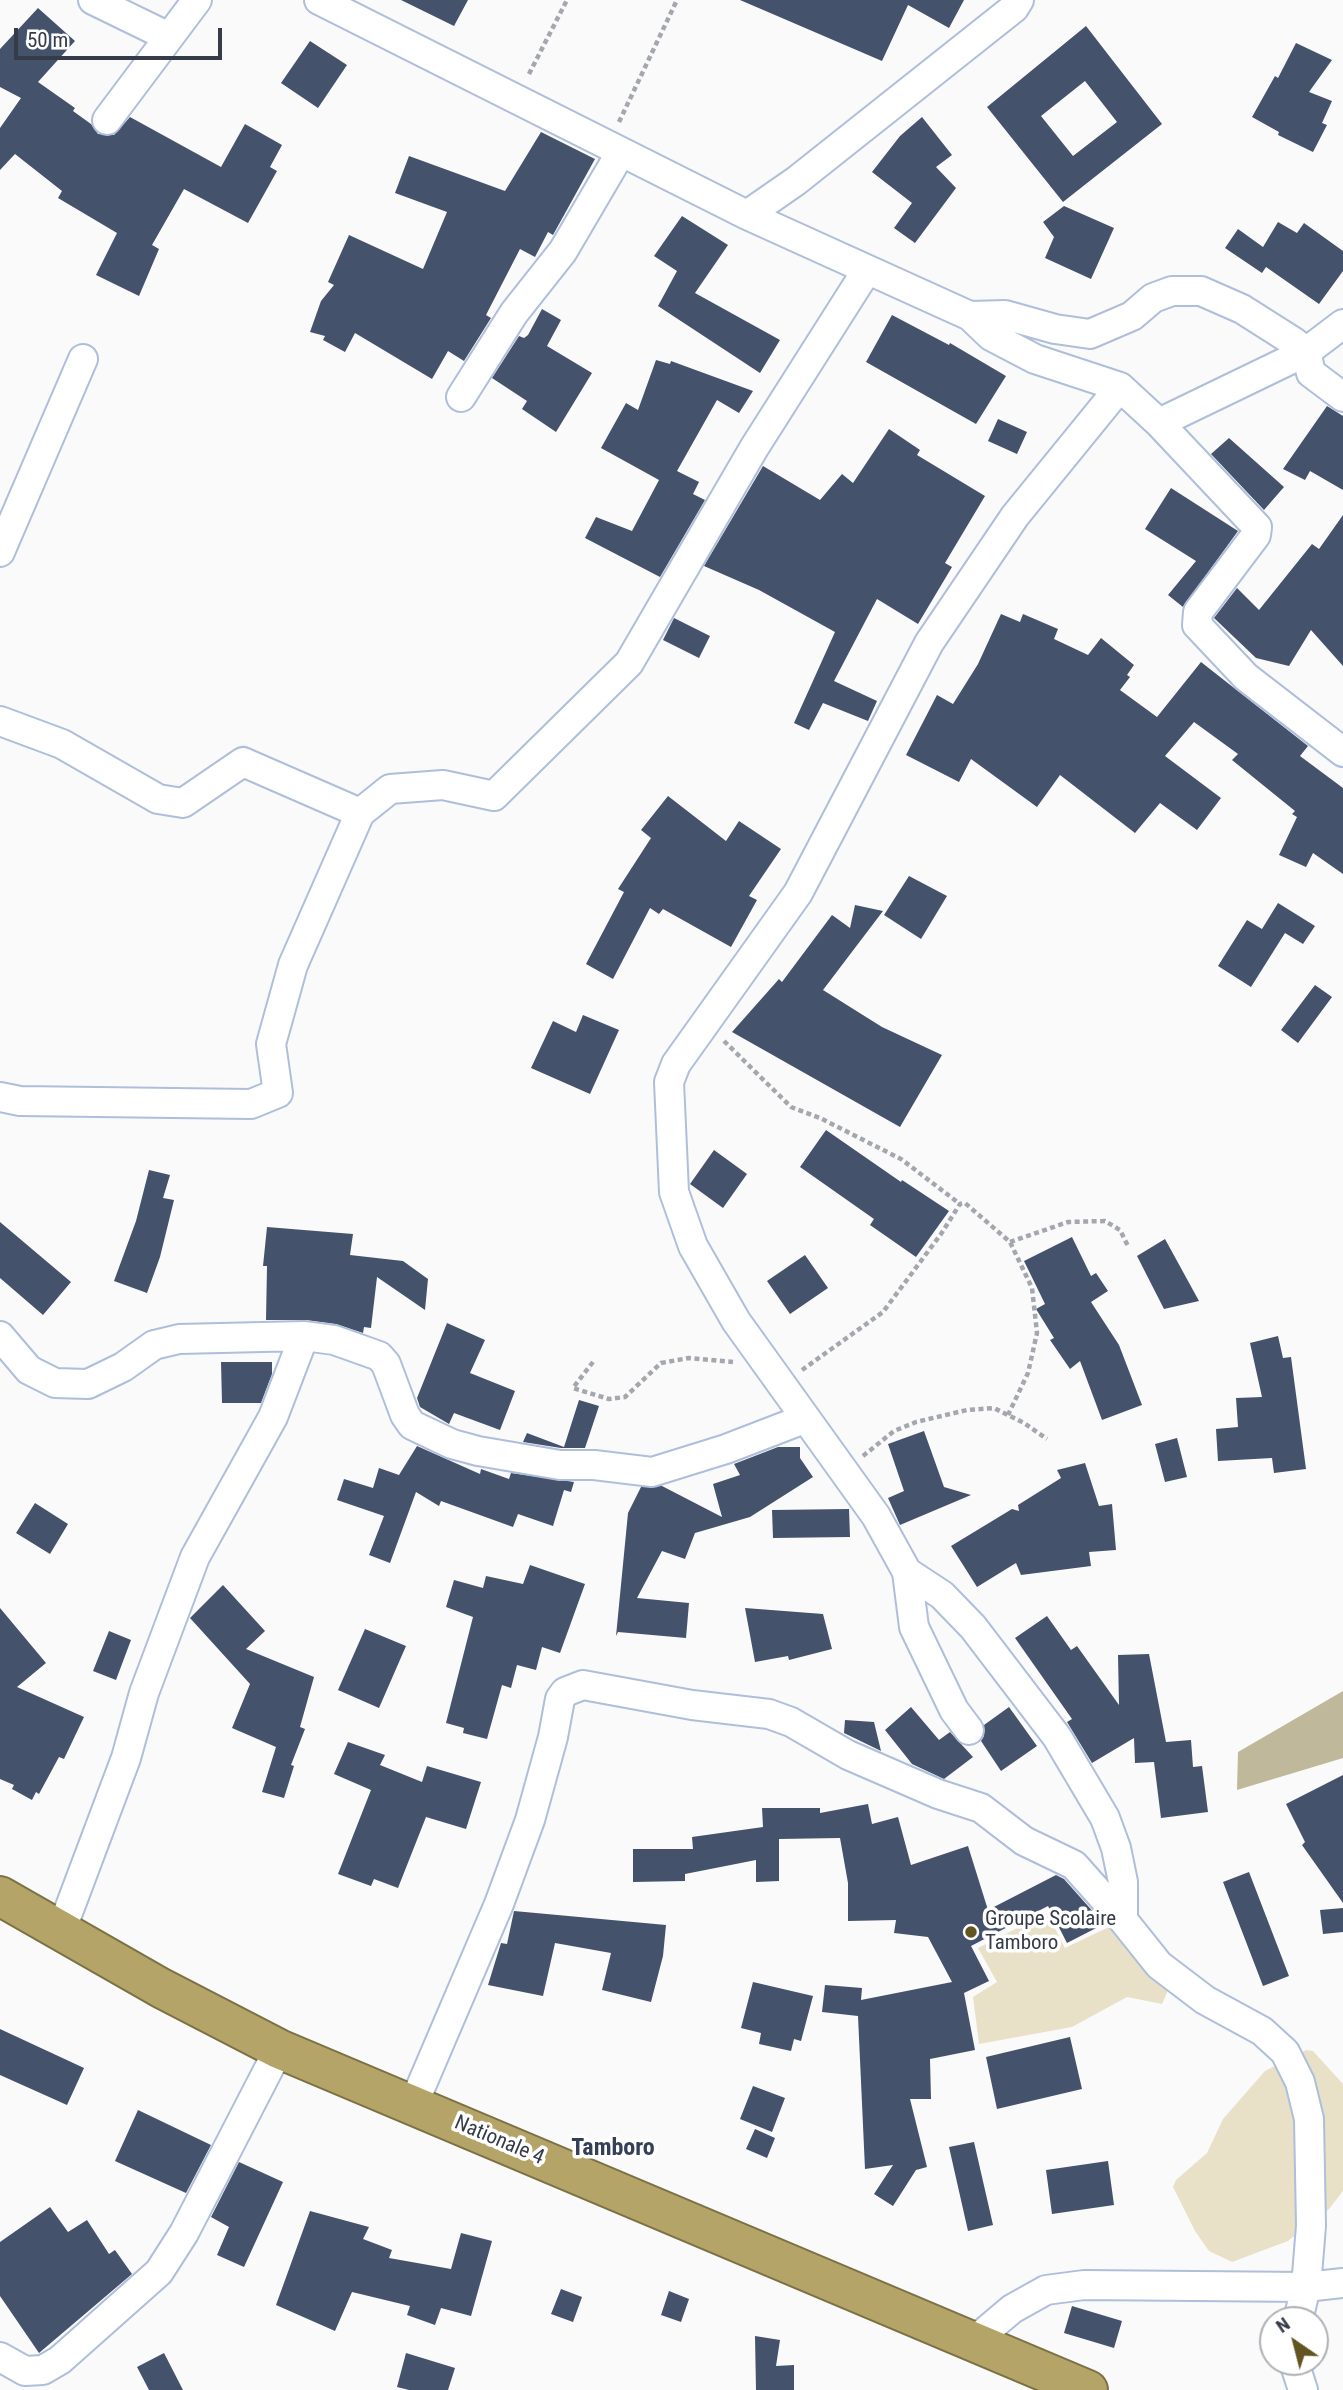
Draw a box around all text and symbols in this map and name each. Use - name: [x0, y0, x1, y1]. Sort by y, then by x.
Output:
- scale bar: [18, 14, 226, 58]
- text: 50 m: [27, 28, 68, 52]
- place label: Groupe Scolaire Tamboro: [985, 1907, 1116, 1957]
- marker: Groupe Scolaire Tamboro: [963, 1924, 979, 1940]
- street label: Nationale 4: [450, 2111, 548, 2171]
- district label: Tamboro: [571, 2135, 655, 2163]
- north arrow: [1259, 2306, 1329, 2376]
- text: N: [1271, 2312, 1294, 2338]

